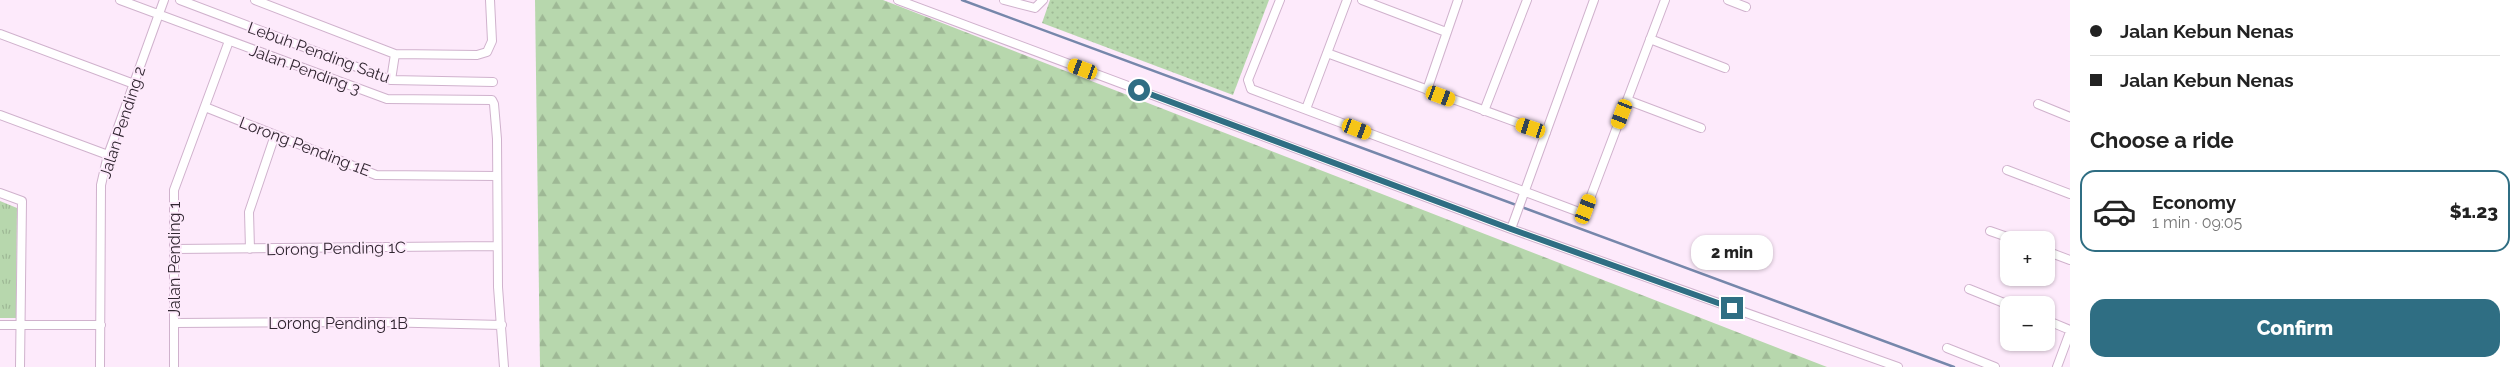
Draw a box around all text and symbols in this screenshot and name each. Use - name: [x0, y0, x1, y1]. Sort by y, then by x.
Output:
- street label: Lebuh Pending Satu: [245, 18, 392, 87]
- text: Jalan Kebun Nenas: [2120, 20, 2294, 42]
- street label: Jalan Pending 3: [247, 41, 363, 98]
- car: [1066, 57, 1099, 81]
- street label: Jalan Pending 2: [95, 64, 149, 180]
- text: Jalan Kebun Nenas: [2120, 69, 2294, 91]
- route start: [1128, 79, 1150, 101]
- car: [1424, 84, 1457, 108]
- car: [1609, 97, 1634, 131]
- street label: Lorong Pending 1E: [237, 113, 373, 180]
- car: [1514, 116, 1547, 140]
- car: [1340, 117, 1373, 141]
- text: Choose a ride: [2090, 127, 2234, 153]
- icon: car: [2092, 189, 2137, 234]
- text: Economy: [2152, 191, 2236, 213]
- car: [1573, 192, 1598, 226]
- text: $1.23: [2450, 200, 2498, 222]
- street label: Jalan Pending 1: [165, 201, 184, 316]
- text: 1 min · 09:05: [2152, 213, 2242, 232]
- map controls: [2000, 231, 2055, 351]
- button: +: [2000, 231, 2055, 286]
- callout: 2 min: [1691, 236, 1773, 270]
- street label: Lorong Pending 1C: [266, 238, 406, 259]
- text: 2 min: [1711, 243, 1753, 262]
- button: −: [2000, 296, 2055, 351]
- route end: [1721, 297, 1743, 319]
- button: Confirm: [2090, 299, 2500, 357]
- street label: Lorong Pending 1B: [268, 314, 408, 333]

